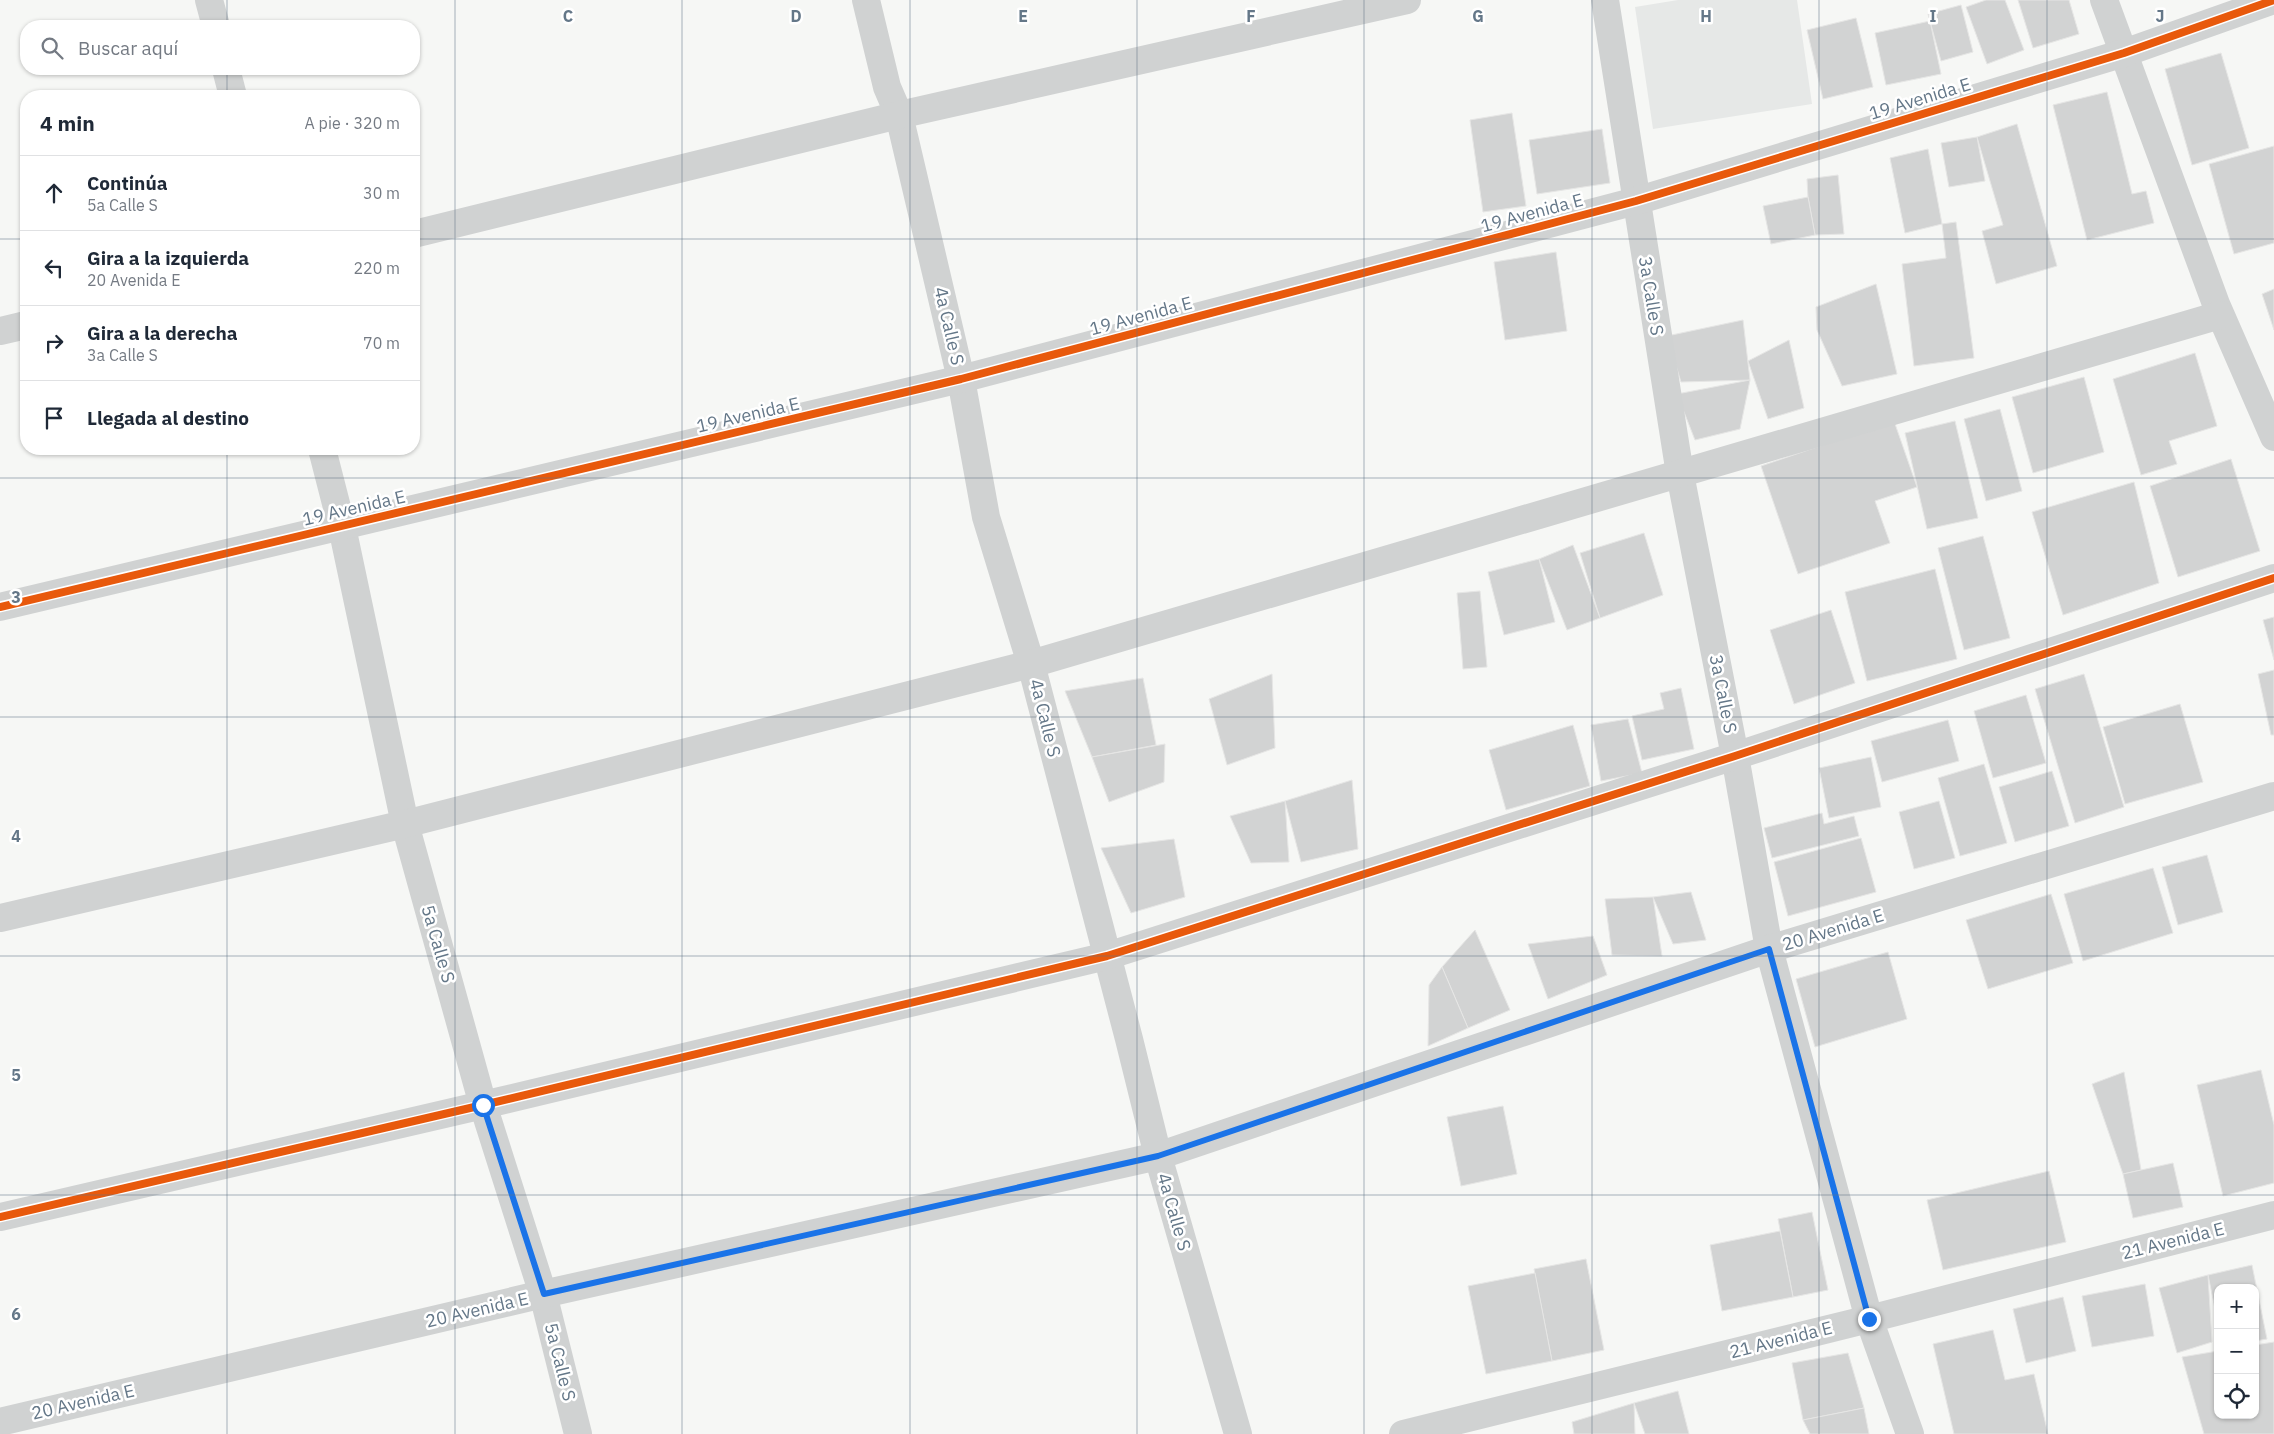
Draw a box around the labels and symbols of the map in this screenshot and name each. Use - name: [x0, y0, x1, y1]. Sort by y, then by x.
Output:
- text: C: [563, 6, 573, 26]
- text: D: [790, 6, 802, 26]
- text: E: [1018, 6, 1028, 26]
- text: F: [1246, 6, 1256, 26]
- text: G: [1472, 6, 1484, 26]
- text: H: [1700, 6, 1712, 26]
- text: I: [1930, 6, 1937, 26]
- text: J: [2156, 6, 2164, 26]
- street label: 19 Avenida E: [1866, 72, 1973, 125]
- street label: 19 Avenida E: [1478, 188, 1586, 237]
- street label: 3a Calle S: [1634, 255, 1669, 337]
- street label: 4a Calle S: [929, 284, 970, 367]
- street label: 19 Avenida E: [1087, 291, 1195, 340]
- street label: 19 Avenida E: [694, 391, 802, 438]
- street label: 19 Avenida E: [300, 484, 408, 531]
- text: 3: [11, 587, 21, 607]
- street label: 3a Calle S: [1705, 653, 1742, 735]
- street label: 4a Calle S: [1025, 676, 1066, 759]
- text: 4: [11, 826, 21, 846]
- street label: 5a Calle S: [416, 902, 461, 985]
- street label: 20 Avenida E: [1779, 903, 1886, 956]
- text: 5: [11, 1065, 21, 1085]
- route start: [472, 1094, 495, 1117]
- street label: 4a Calle S: [1152, 1170, 1197, 1253]
- street label: 21 Avenida E: [2119, 1217, 2227, 1264]
- street label: 20 Avenida E: [423, 1286, 531, 1333]
- text: 6: [11, 1304, 21, 1324]
- route end: [1858, 1308, 1881, 1331]
- street label: 21 Avenida E: [1727, 1316, 1835, 1363]
- street label: 5a Calle S: [540, 1320, 581, 1403]
- street label: 20 Avenida E: [29, 1378, 137, 1425]

